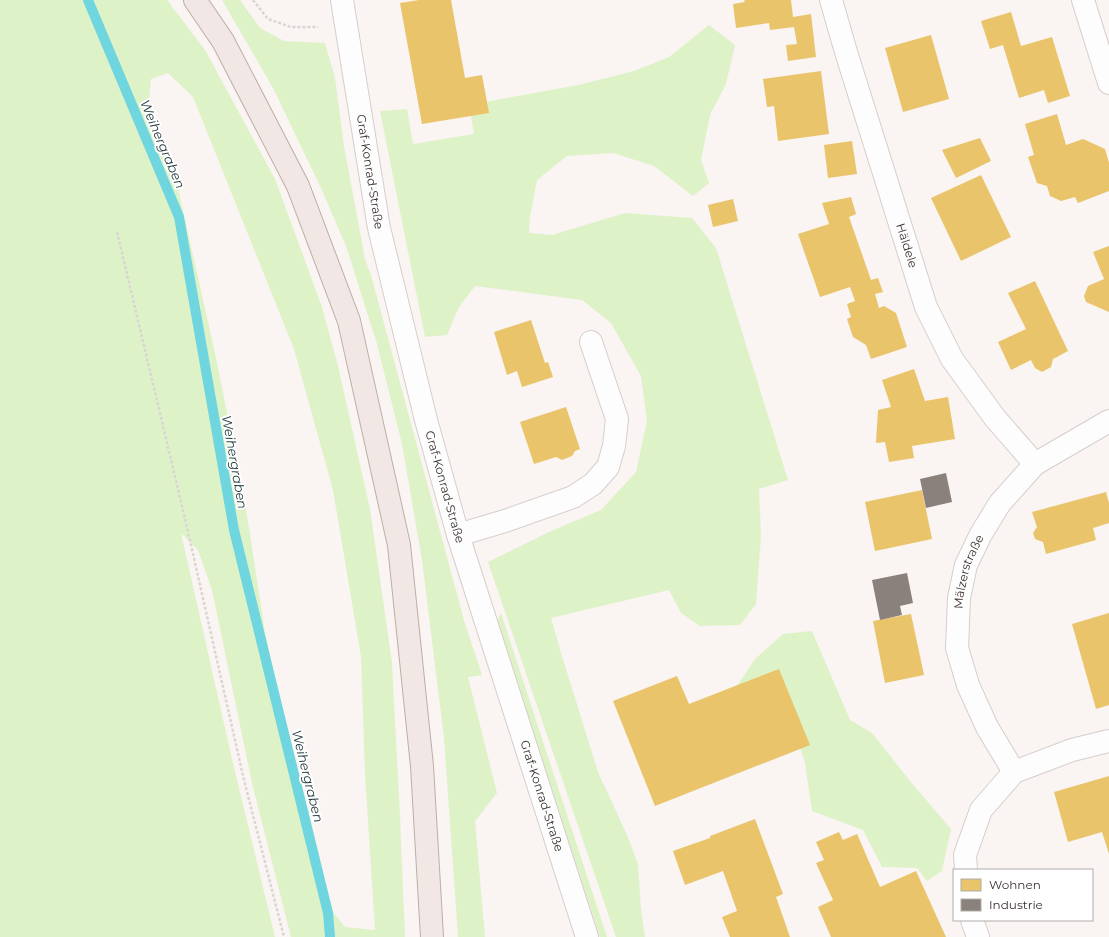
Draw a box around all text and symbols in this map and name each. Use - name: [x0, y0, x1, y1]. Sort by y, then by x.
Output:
- water label: Weihergraben: [137, 97, 189, 191]
- street label: Graf-Konrad-Straße: [354, 113, 387, 230]
- street label: Häldele: [893, 221, 921, 270]
- water label: Weihergraben: [219, 414, 251, 510]
- street label: Graf-Konrad-Straße: [422, 429, 468, 545]
- street label: Mälzerstraße: [951, 532, 987, 609]
- water label: Weihergraben: [289, 728, 327, 824]
- street label: Graf-Konrad-Straße: [517, 738, 567, 853]
- legend: [953, 869, 1093, 921]
- text: Wohnen: [989, 877, 1041, 892]
- text: Industrie: [989, 897, 1043, 912]

